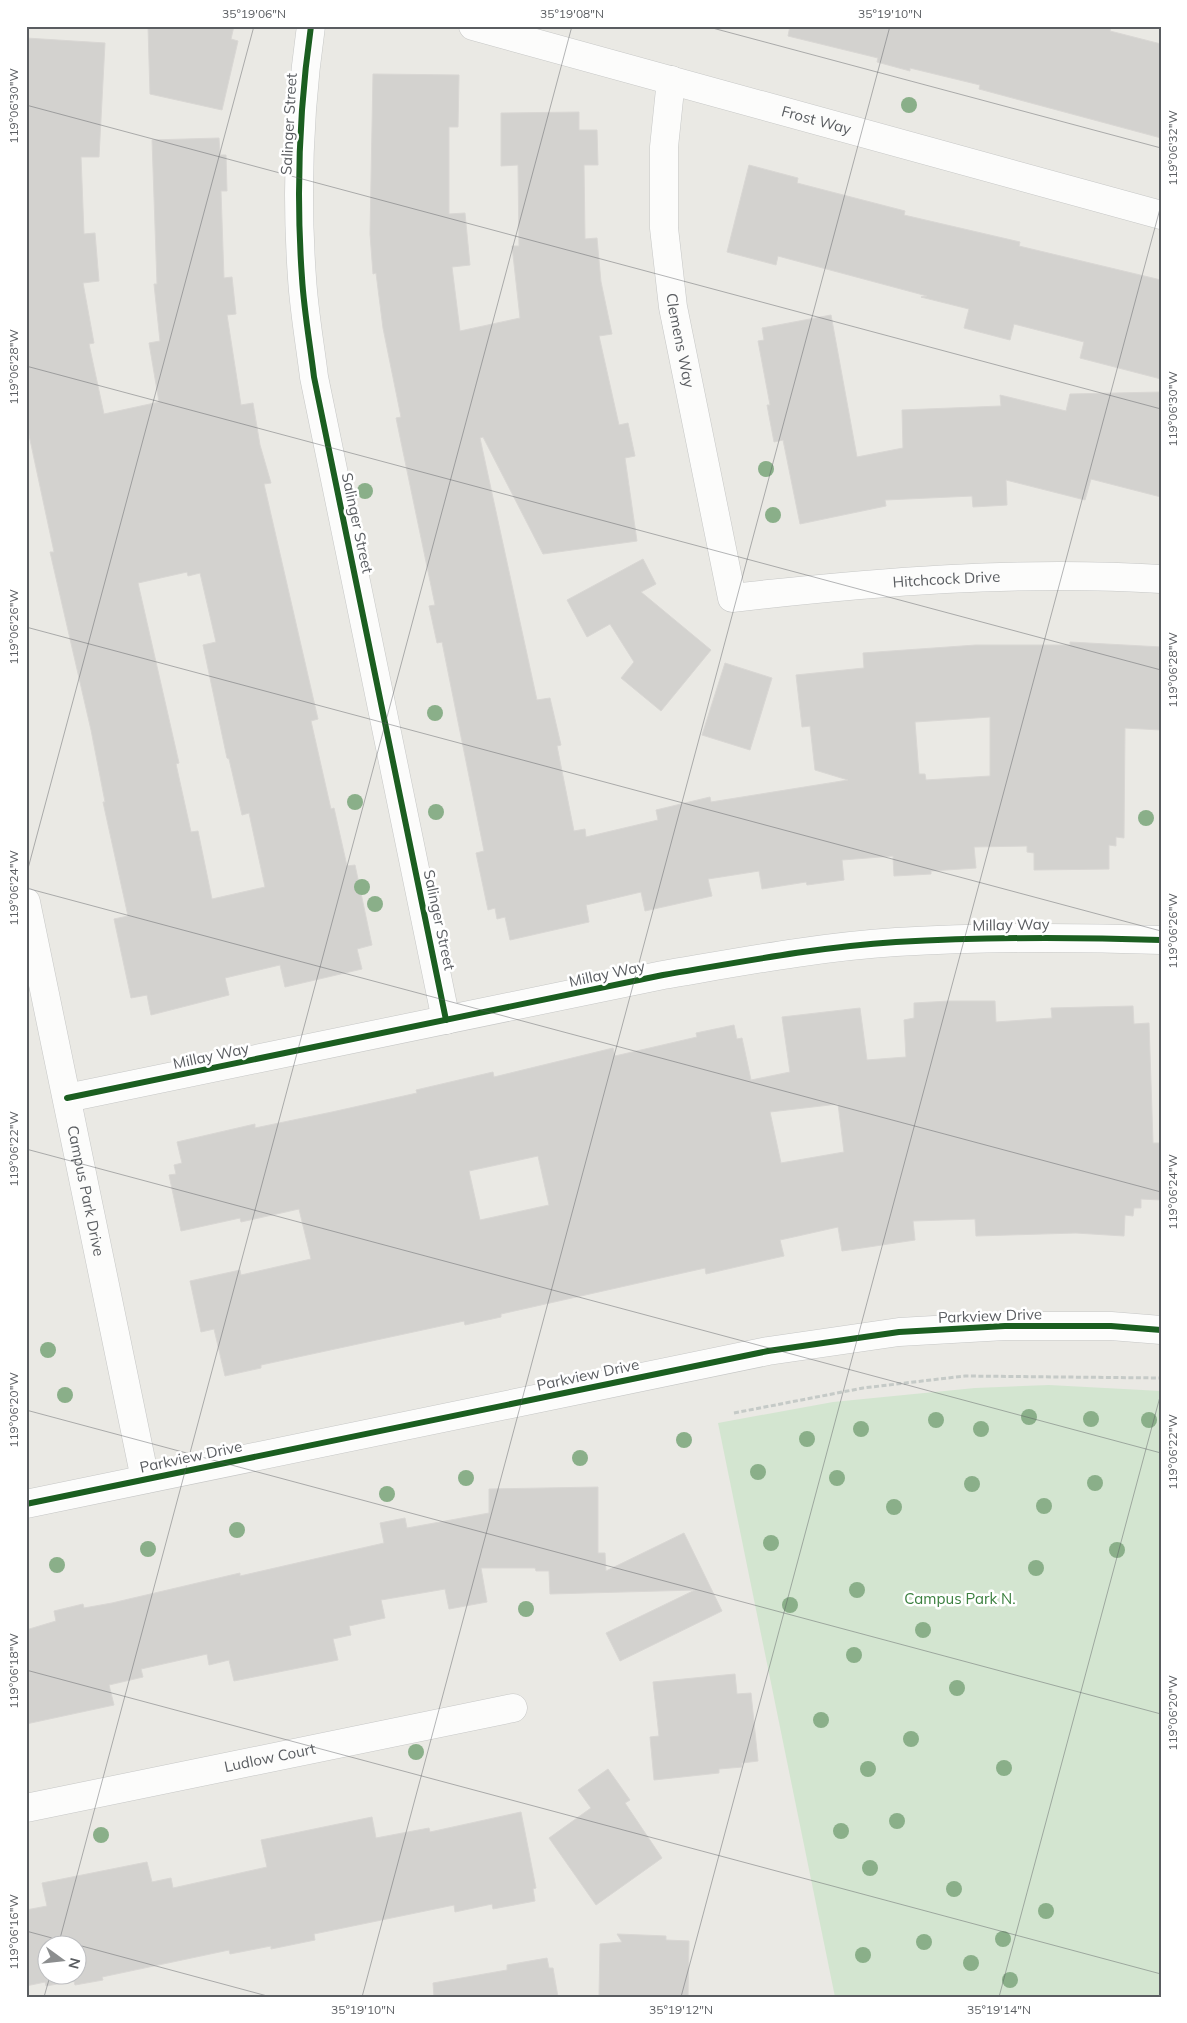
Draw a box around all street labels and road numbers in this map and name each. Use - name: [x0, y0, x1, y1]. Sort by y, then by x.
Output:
- street label: Salinger Street: [276, 72, 301, 176]
- street label: Frost Way: [779, 101, 853, 138]
- street label: Clemens Way: [662, 292, 699, 389]
- street label: Salinger Street: [338, 471, 377, 575]
- street label: Hitchcock Drive: [892, 567, 1000, 592]
- street label: Salinger Street: [420, 868, 459, 972]
- street label: Millay Way: [972, 914, 1050, 935]
- street label: Millay Way: [567, 956, 647, 991]
- street label: Millay Way: [171, 1038, 251, 1073]
- street label: Campus Park Drive: [63, 1124, 109, 1258]
- street label: Parkview Drive: [938, 1304, 1042, 1327]
- street label: Parkview Drive: [535, 1354, 641, 1395]
- street label: Parkview Drive: [138, 1436, 244, 1477]
- street label: Ludlow Court: [222, 1739, 317, 1776]

